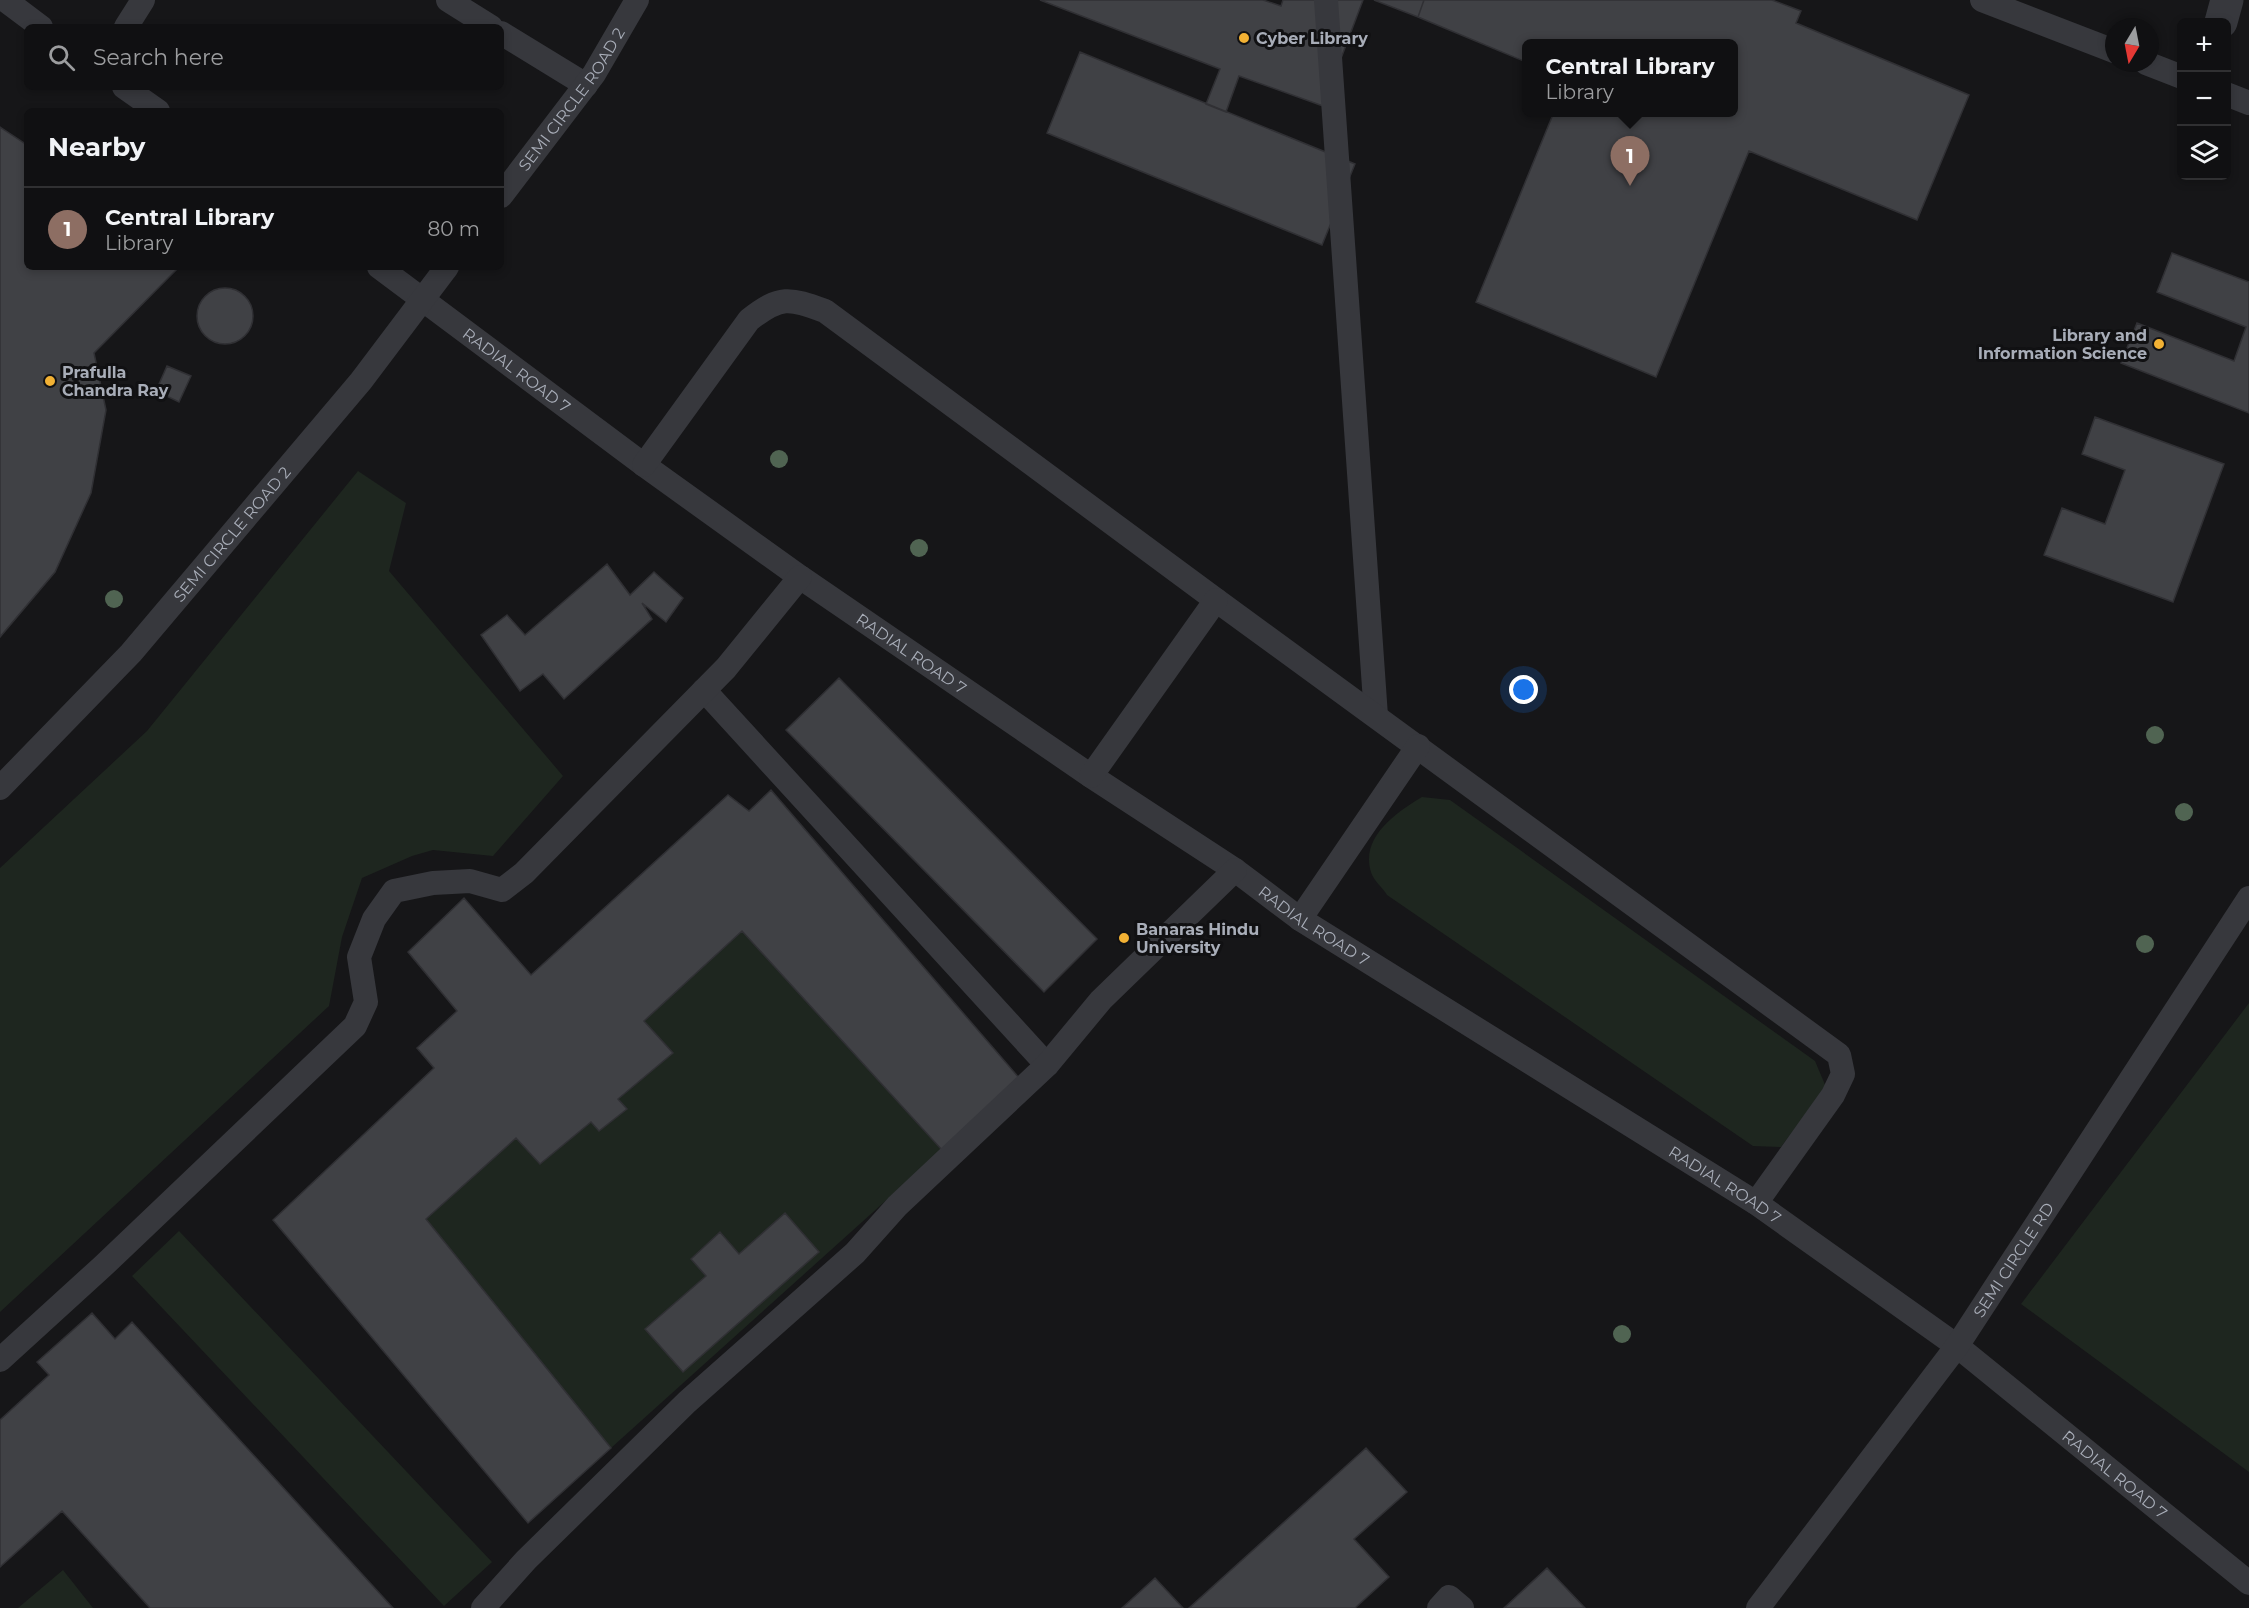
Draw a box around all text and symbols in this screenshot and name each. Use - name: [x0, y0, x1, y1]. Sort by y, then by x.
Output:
- north arrow: [2105, 18, 2159, 72]
- map controls: [2177, 18, 2231, 180]
- button: +: [2177, 18, 2231, 72]
- search box: [24, 24, 504, 90]
- street label: SEMI CIRCLE ROAD 2: [514, 24, 628, 174]
- place label: Cyber Library: [1256, 29, 1368, 48]
- marker: Cyber Library: [1237, 31, 1251, 45]
- popup: [1522, 39, 1738, 117]
- icon: search: [45, 41, 78, 74]
- text: Search here: [93, 44, 224, 71]
- text: Central Library: [1545, 53, 1715, 80]
- button: −: [2177, 72, 2231, 126]
- text: Library: [1545, 80, 1614, 104]
- button: layers: [2177, 126, 2231, 180]
- text: Nearby: [48, 131, 145, 163]
- pin: 1: [1610, 136, 1650, 186]
- text: Central Library: [105, 204, 274, 231]
- text: 1: [64, 217, 71, 241]
- text: 80 m: [428, 217, 480, 241]
- text: Library: [105, 231, 173, 255]
- street label: RADIAL ROAD 7: [459, 324, 574, 416]
- place label: Library and Information Science: [1978, 326, 2147, 363]
- marker: Library and Information Science: [2152, 337, 2166, 351]
- place label: Prafulla Chandra Ray: [62, 363, 169, 400]
- marker: Prafulla Chandra Ray: [43, 374, 57, 388]
- street label: SEMI CIRCLE ROAD 2: [169, 462, 294, 605]
- street label: RADIAL ROAD 7: [853, 609, 970, 698]
- your location: [1509, 675, 1538, 704]
- street label: RADIAL ROAD 7: [1255, 882, 1373, 969]
- place label: Banaras Hindu University: [1136, 920, 1259, 957]
- marker: Banaras Hindu University: [1117, 931, 1131, 945]
- street label: RADIAL ROAD 7: [1666, 1142, 1785, 1227]
- street label: SEMI CIRCLE RD: [1969, 1199, 2058, 1321]
- street label: RADIAL ROAD 7: [2059, 1426, 2171, 1522]

